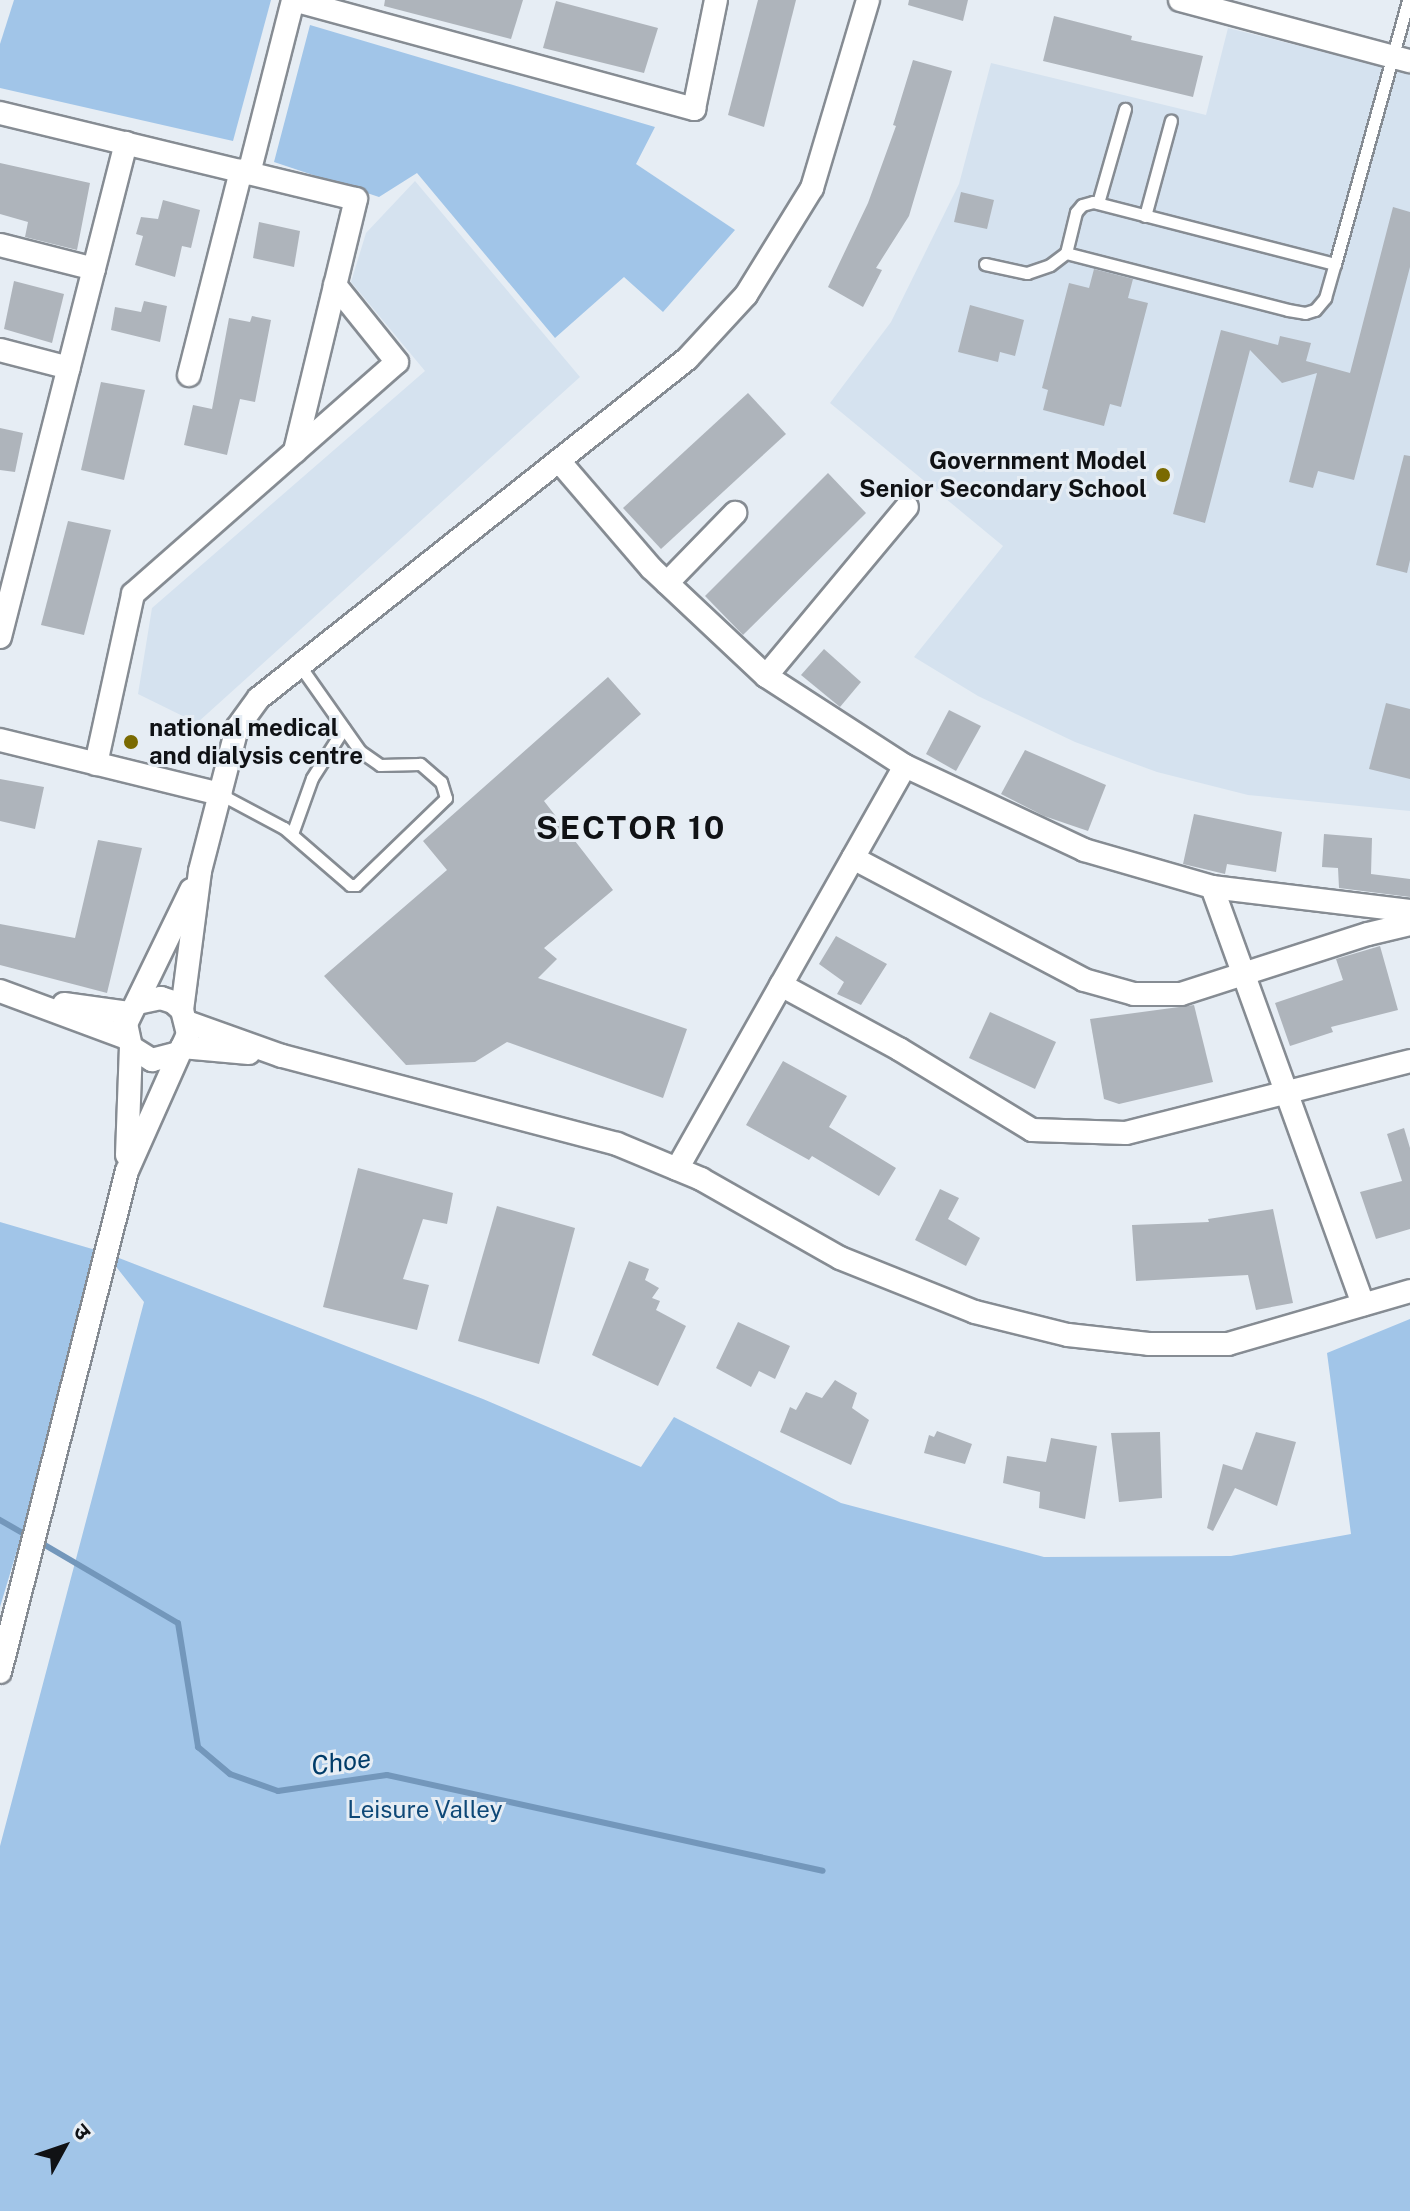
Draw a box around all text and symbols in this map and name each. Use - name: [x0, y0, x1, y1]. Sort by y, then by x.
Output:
- place label: Government Model Senior Secondary School: [859, 447, 1147, 503]
- marker: Government Model Senior Secondary School: [1154, 466, 1172, 484]
- place label: national medical and dialysis centre: [149, 714, 363, 770]
- marker: national medical and dialysis centre: [120, 731, 142, 753]
- district label: SECTOR 10: [536, 809, 726, 847]
- water label: Choe: [309, 1742, 373, 1782]
- park label: Leisure Valley: [347, 1796, 503, 1824]
- north arrow: [24, 2107, 104, 2187]
- text: उ: [68, 2118, 96, 2145]

